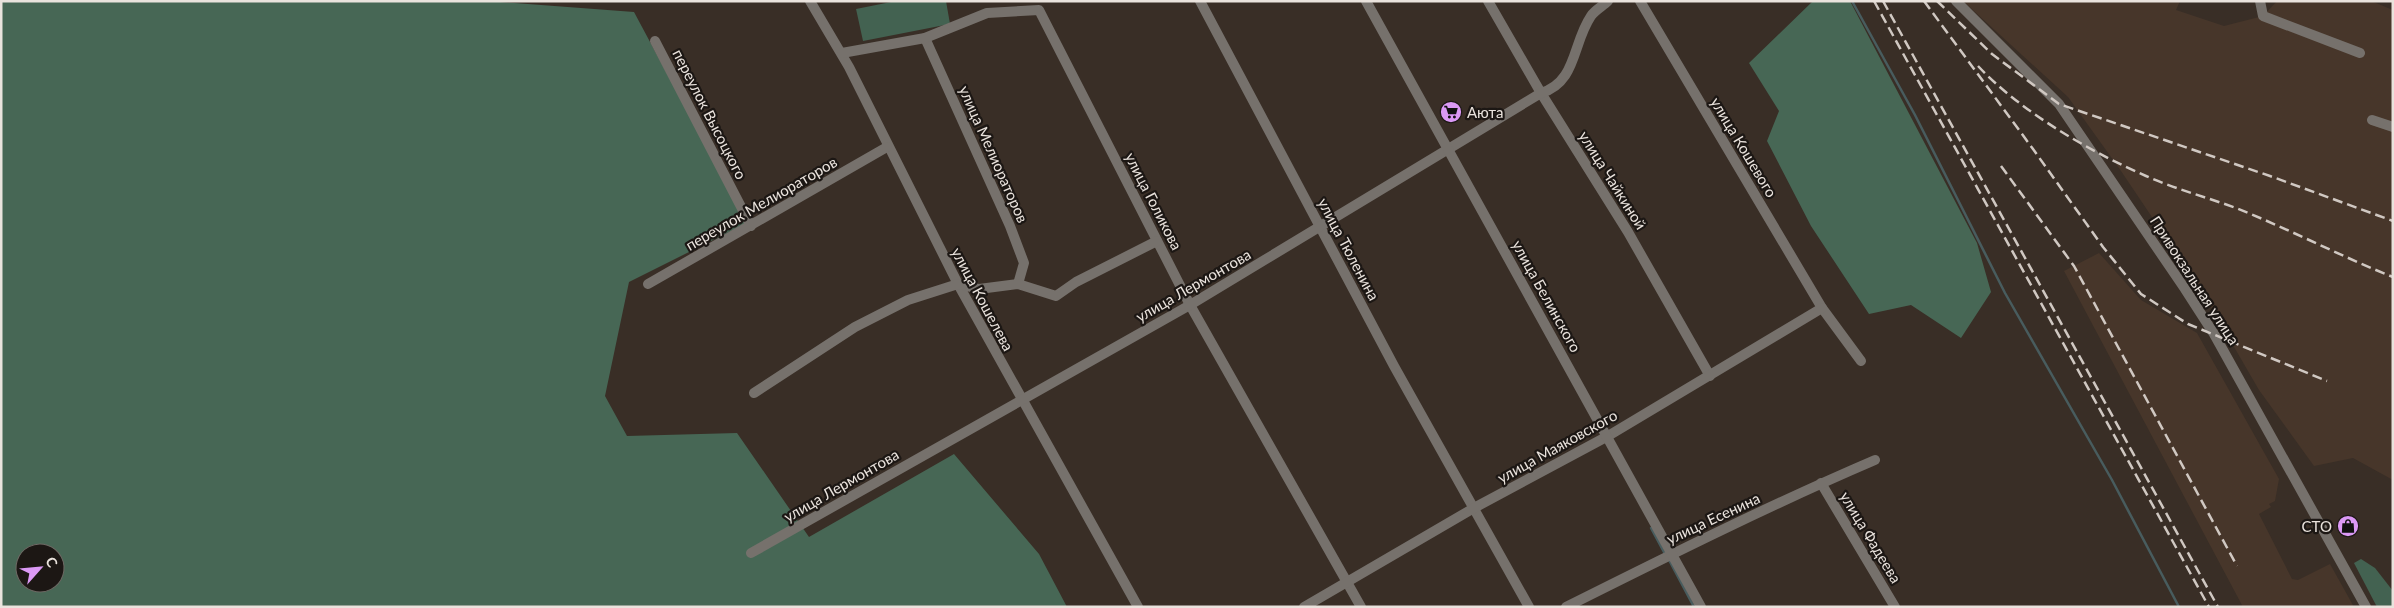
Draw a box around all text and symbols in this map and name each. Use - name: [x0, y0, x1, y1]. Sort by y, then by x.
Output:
- street label: переулок Высоцкого: [669, 46, 751, 182]
- street label: улица Мелиораторов: [956, 83, 1032, 225]
- street label: улица Кошевого: [1707, 94, 1781, 200]
- supermarket icon: Аюта: [1439, 100, 1463, 124]
- place label: Аюта: [1467, 103, 1504, 121]
- street label: улица Чайкиной: [1576, 127, 1650, 233]
- street label: улица Голикова: [1122, 149, 1186, 253]
- street label: переулок Мелиораторов: [682, 152, 840, 254]
- street label: улица Тюленина: [1314, 195, 1384, 303]
- street label: Привокзальная улица: [2147, 212, 2243, 348]
- street label: улица Белинского: [1509, 237, 1585, 355]
- street label: улица Кошелева: [948, 244, 1018, 354]
- street label: улица Лермонтова: [1132, 245, 1254, 325]
- street label: улица Маяковского: [1494, 406, 1620, 486]
- street label: улица Лермонтова: [780, 445, 902, 525]
- street label: улица Есенина: [1663, 488, 1763, 548]
- street label: улица Фадеева: [1837, 488, 1905, 586]
- shop icon: СТО: [2336, 514, 2360, 538]
- place label: СТО: [2302, 517, 2332, 535]
- north arrow: [15, 543, 65, 593]
- text: С: [42, 554, 62, 571]

